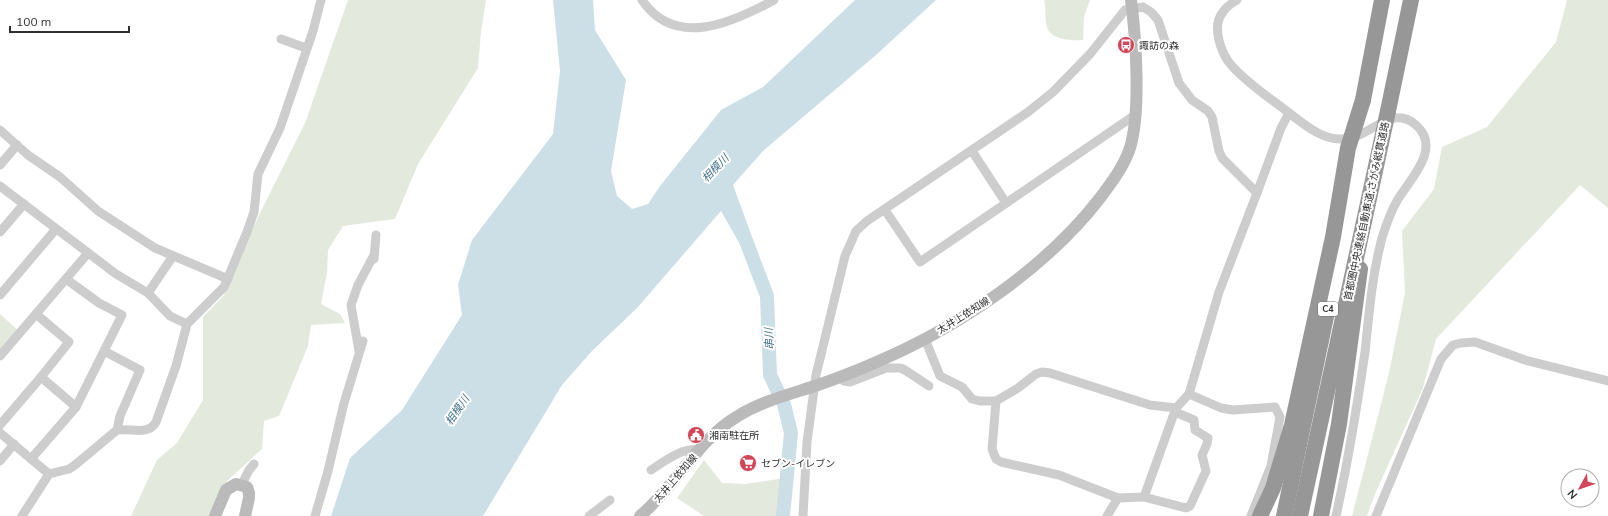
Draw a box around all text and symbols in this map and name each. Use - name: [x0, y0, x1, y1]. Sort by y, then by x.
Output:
- scale bar: [10, 8, 129, 34]
- text: 100 m: [16, 14, 51, 29]
- bus stop icon: 諏訪の森: [1116, 35, 1136, 55]
- place label: 諏訪の森: [1139, 39, 1179, 52]
- street label: 首都圏中央連絡自動車道;さがみ縦貫道路: [1341, 121, 1392, 302]
- water label: 相模川: [699, 151, 732, 185]
- street label: 太井上依知線: [934, 294, 992, 337]
- road number: C4: [1318, 302, 1338, 316]
- water label: 串川: [761, 327, 777, 350]
- water label: 相模川: [442, 392, 473, 428]
- public building icon: 湘南駐在所: [686, 425, 706, 445]
- place label: 湘南駐在所: [709, 429, 759, 442]
- street label: 太井上依知線: [651, 451, 700, 505]
- supermarket icon: セブン-イレブン: [738, 453, 758, 473]
- place label: セブン-イレブン: [761, 457, 835, 470]
- north arrow: [1560, 468, 1600, 508]
- text: N: [1564, 487, 1580, 502]

